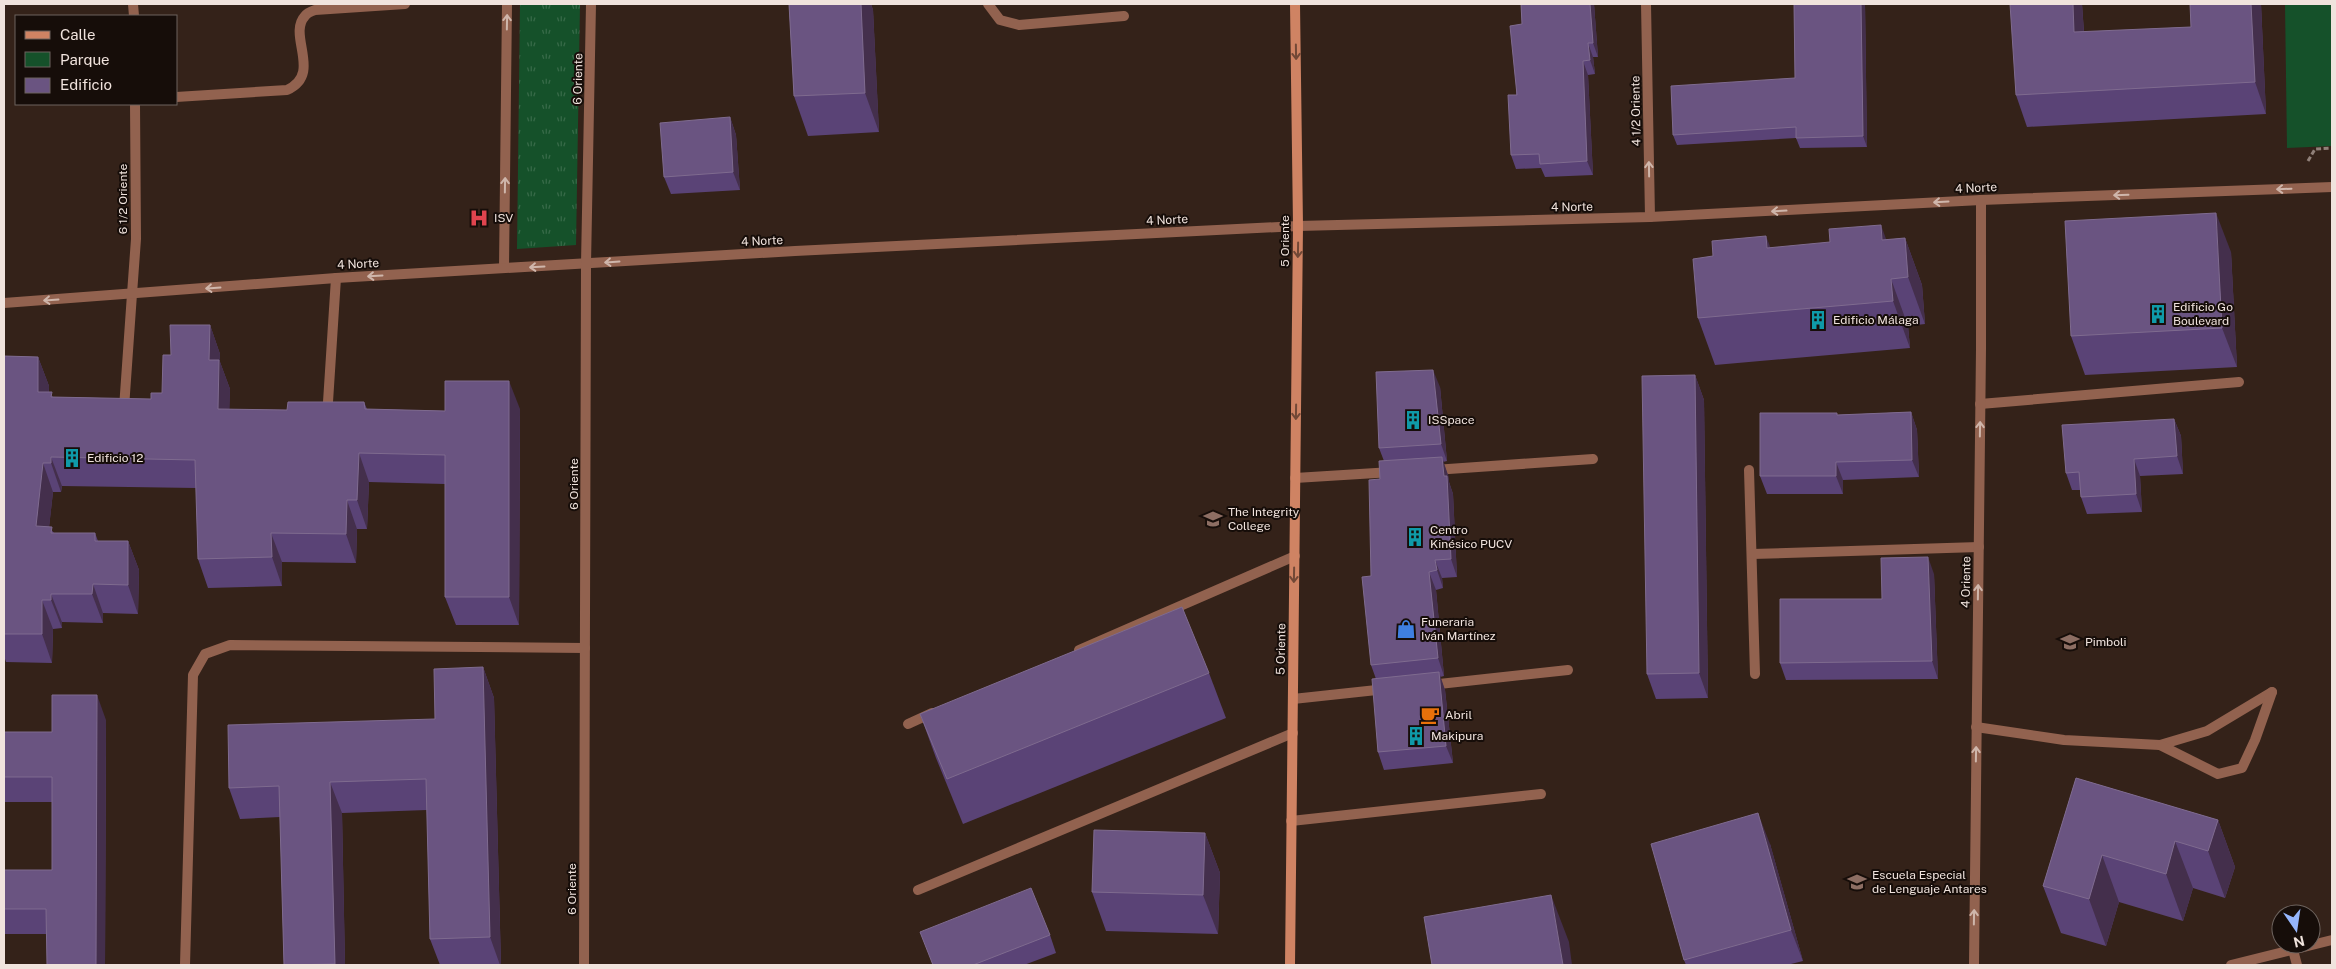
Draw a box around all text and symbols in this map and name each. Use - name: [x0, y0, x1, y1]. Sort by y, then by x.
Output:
- one-way arrow: [502, 14, 512, 30]
- legend: [15, 15, 178, 105]
- text: Calle: [60, 26, 96, 43]
- one-way arrow: [1291, 44, 1301, 60]
- text: Parque: [60, 51, 110, 68]
- street label: 6 Oriente: [571, 53, 585, 105]
- street label: 4 1/2 Oriente: [1628, 75, 1644, 147]
- text: Edificio: [60, 76, 112, 93]
- one-way arrow: [1645, 161, 1654, 177]
- street label: 6 1/2 Oriente: [116, 163, 130, 234]
- one-way arrow: [500, 177, 510, 193]
- street label: 4 Norte: [1955, 180, 1998, 196]
- one-way arrow: [2276, 184, 2292, 194]
- one-way arrow: [2113, 190, 2129, 199]
- one-way arrow: [1934, 197, 1950, 206]
- street label: 4 Norte: [1551, 200, 1593, 214]
- one-way arrow: [1771, 206, 1787, 215]
- hospital icon: ISV: [468, 207, 490, 229]
- place label: ISV: [494, 211, 513, 225]
- street label: 4 Norte: [1146, 212, 1189, 228]
- street label: 5 Oriente: [1278, 215, 1292, 267]
- street label: 4 Norte: [741, 233, 784, 249]
- one-way arrow: [1293, 242, 1303, 258]
- street label: 4 Norte: [337, 256, 380, 272]
- one-way arrow: [604, 258, 620, 267]
- one-way arrow: [530, 262, 546, 271]
- one-way arrow: [367, 271, 383, 280]
- one-way arrow: [205, 283, 221, 292]
- one-way arrow: [43, 295, 59, 304]
- place label: Edificio Go Boulevard: [2173, 300, 2233, 328]
- building icon: Edificio Go Boulevard: [2147, 303, 2169, 325]
- building icon: Edificio Málaga: [1807, 309, 1829, 331]
- place label: Edificio Málaga: [1833, 313, 1919, 327]
- one-way arrow: [1291, 404, 1301, 420]
- building icon: ISSpace: [1402, 409, 1424, 431]
- place label: ISSpace: [1428, 413, 1475, 427]
- one-way arrow: [1975, 421, 1985, 438]
- building icon: Edificio 12: [61, 447, 83, 469]
- place label: Edificio 12: [87, 451, 143, 465]
- street label: 6 Oriente: [567, 458, 581, 510]
- place label: The Integrity College: [1228, 505, 1300, 533]
- school or university icon: The Integrity College: [1202, 508, 1224, 530]
- place label: Centro Kinésico PUCV: [1430, 523, 1512, 551]
- building icon: Centro Kinésico PUCV: [1404, 526, 1426, 548]
- street label: 4 Oriente: [1959, 556, 1973, 608]
- one-way arrow: [1289, 566, 1299, 583]
- one-way arrow: [1973, 584, 1983, 600]
- place label: Funeraria Iván Martínez: [1421, 615, 1496, 643]
- shop icon: Funeraria Iván Martínez: [1395, 618, 1417, 640]
- street label: 5 Oriente: [1274, 623, 1288, 675]
- school or university icon: Pimboli: [2059, 631, 2081, 653]
- place label: Pimboli: [2085, 635, 2127, 649]
- cafe icon: Abril: [1419, 704, 1441, 726]
- place label: Abril: [1445, 708, 1472, 722]
- building icon: Makipura: [1405, 725, 1427, 747]
- place label: Makipura: [1431, 729, 1483, 743]
- one-way arrow: [1971, 746, 1981, 762]
- street label: 6 Oriente: [565, 863, 579, 915]
- place label: Escuela Especial de Lenguaje Antares: [1872, 868, 1987, 896]
- school or university icon: Escuela Especial de Lenguaje Antares: [1846, 871, 1868, 893]
- north arrow: [2271, 904, 2321, 954]
- one-way arrow: [1969, 909, 1979, 925]
- text: N: [2292, 933, 2306, 951]

